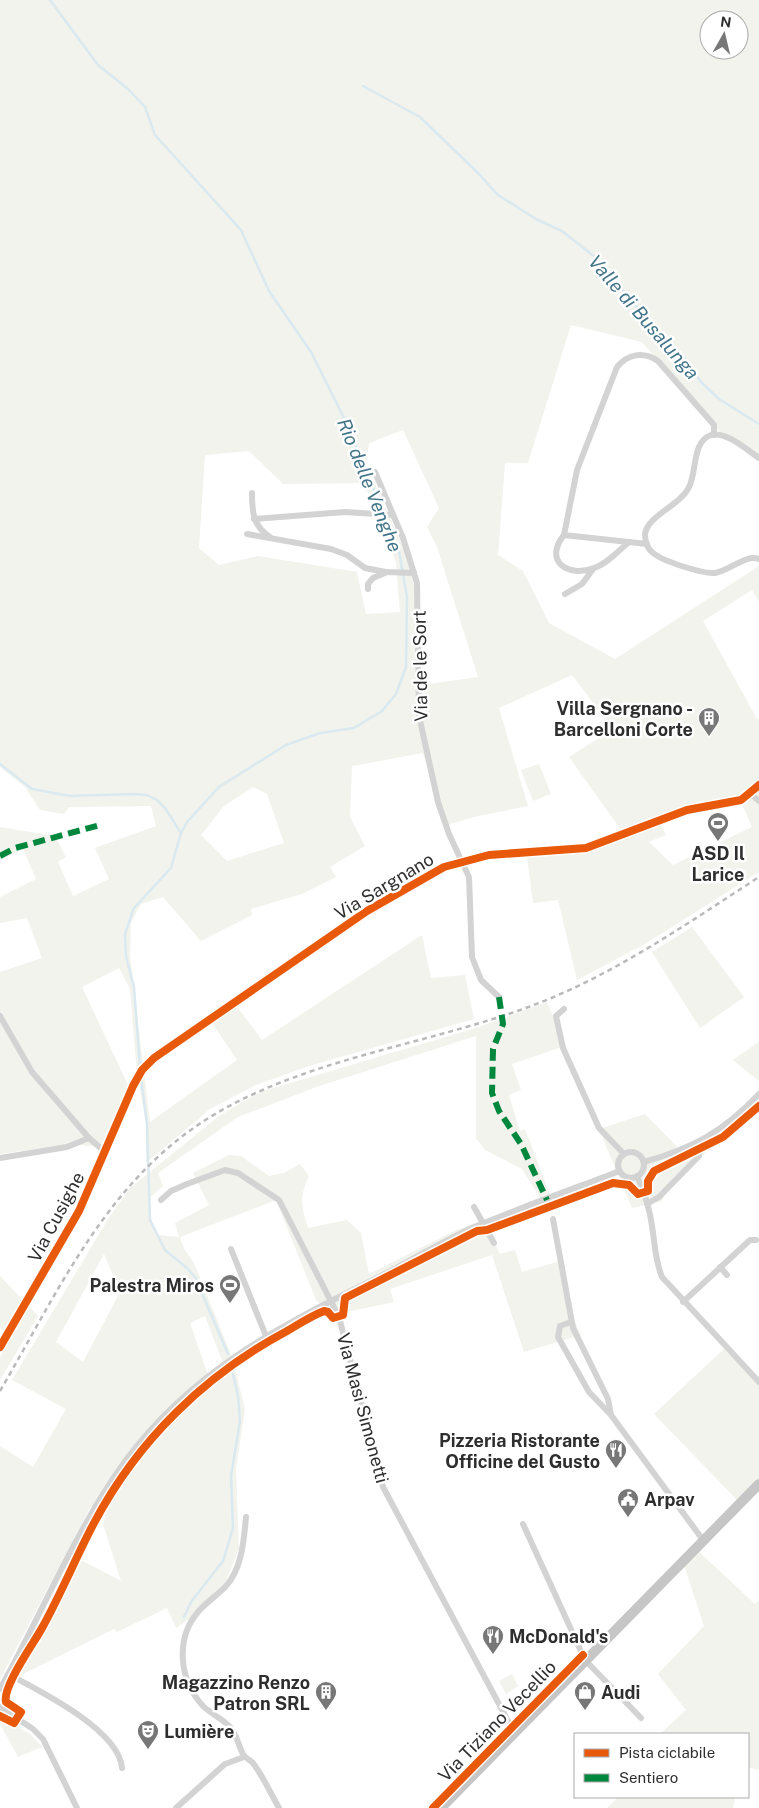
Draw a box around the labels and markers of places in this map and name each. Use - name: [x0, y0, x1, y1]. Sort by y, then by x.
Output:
- place label: Villa Sergnano - Barcelloni Corte: [554, 698, 693, 740]
- building icon: Villa Sergnano - Barcelloni Corte: [697, 706, 721, 737]
- sports icon: ASD Il Larice: [706, 811, 730, 842]
- place label: ASD Il Larice: [691, 843, 745, 885]
- sports icon: Palestra Miros: [218, 1273, 242, 1304]
- place label: Palestra Miros: [90, 1275, 214, 1296]
- place label: Pizzeria Ristorante Officine del Gusto: [439, 1430, 600, 1472]
- restaurant icon: Pizzeria Ristorante Officine del Gusto: [604, 1438, 628, 1469]
- public building icon: Arpav: [616, 1487, 640, 1518]
- place label: Arpav: [644, 1489, 695, 1510]
- restaurant icon: McDonald's: [481, 1624, 505, 1655]
- place label: McDonald's: [509, 1626, 608, 1647]
- place label: Magazzino Renzo Patron SRL: [162, 1672, 310, 1714]
- building icon: Magazzino Renzo Patron SRL: [314, 1680, 338, 1711]
- shop icon: Audi: [573, 1680, 597, 1711]
- place label: Audi: [601, 1682, 640, 1703]
- theatre icon: Lumière: [136, 1719, 160, 1750]
- place label: Lumière: [164, 1721, 234, 1742]

